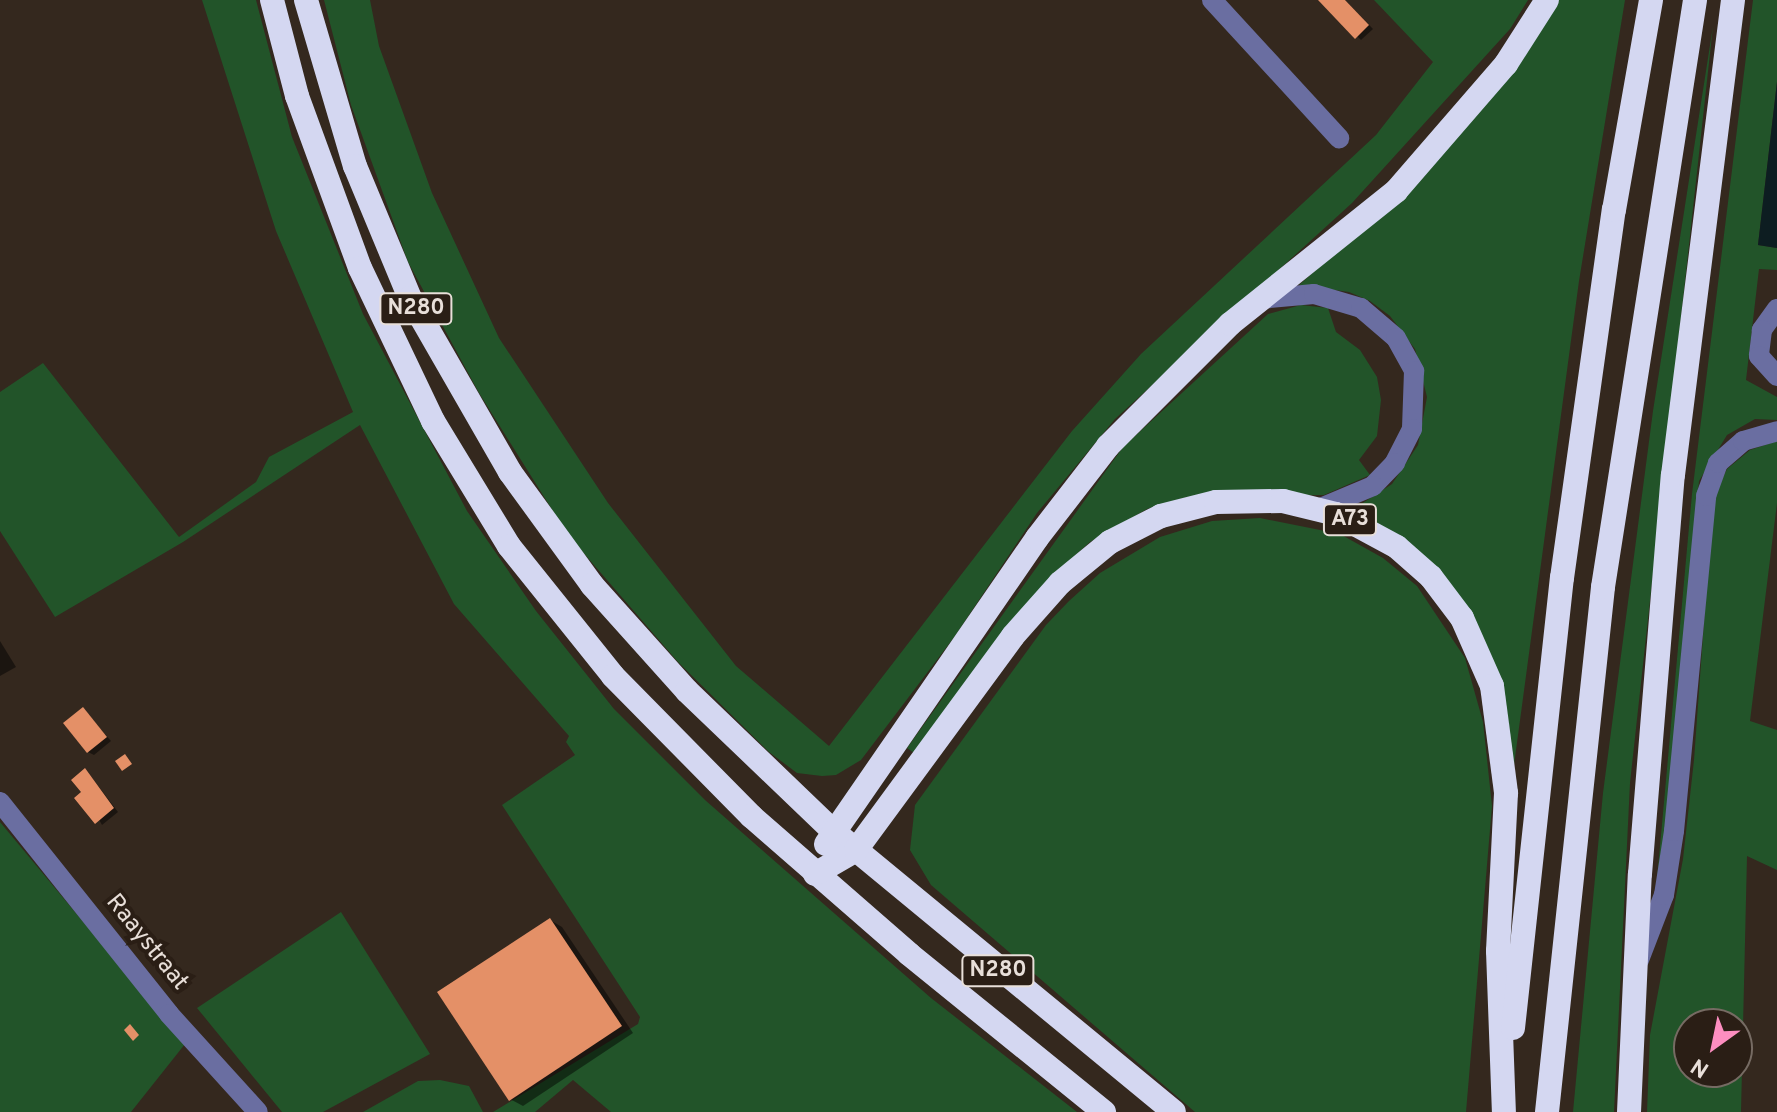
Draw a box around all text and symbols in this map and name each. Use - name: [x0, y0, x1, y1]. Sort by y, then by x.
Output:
- road number: N280: [378, 291, 454, 327]
- road number: A73: [1322, 502, 1378, 538]
- street label: Raaystraat: [99, 889, 193, 997]
- road number: N280: [960, 953, 1036, 989]
- north arrow: [1673, 1008, 1753, 1088]
- text: N: [1687, 1051, 1715, 1082]

